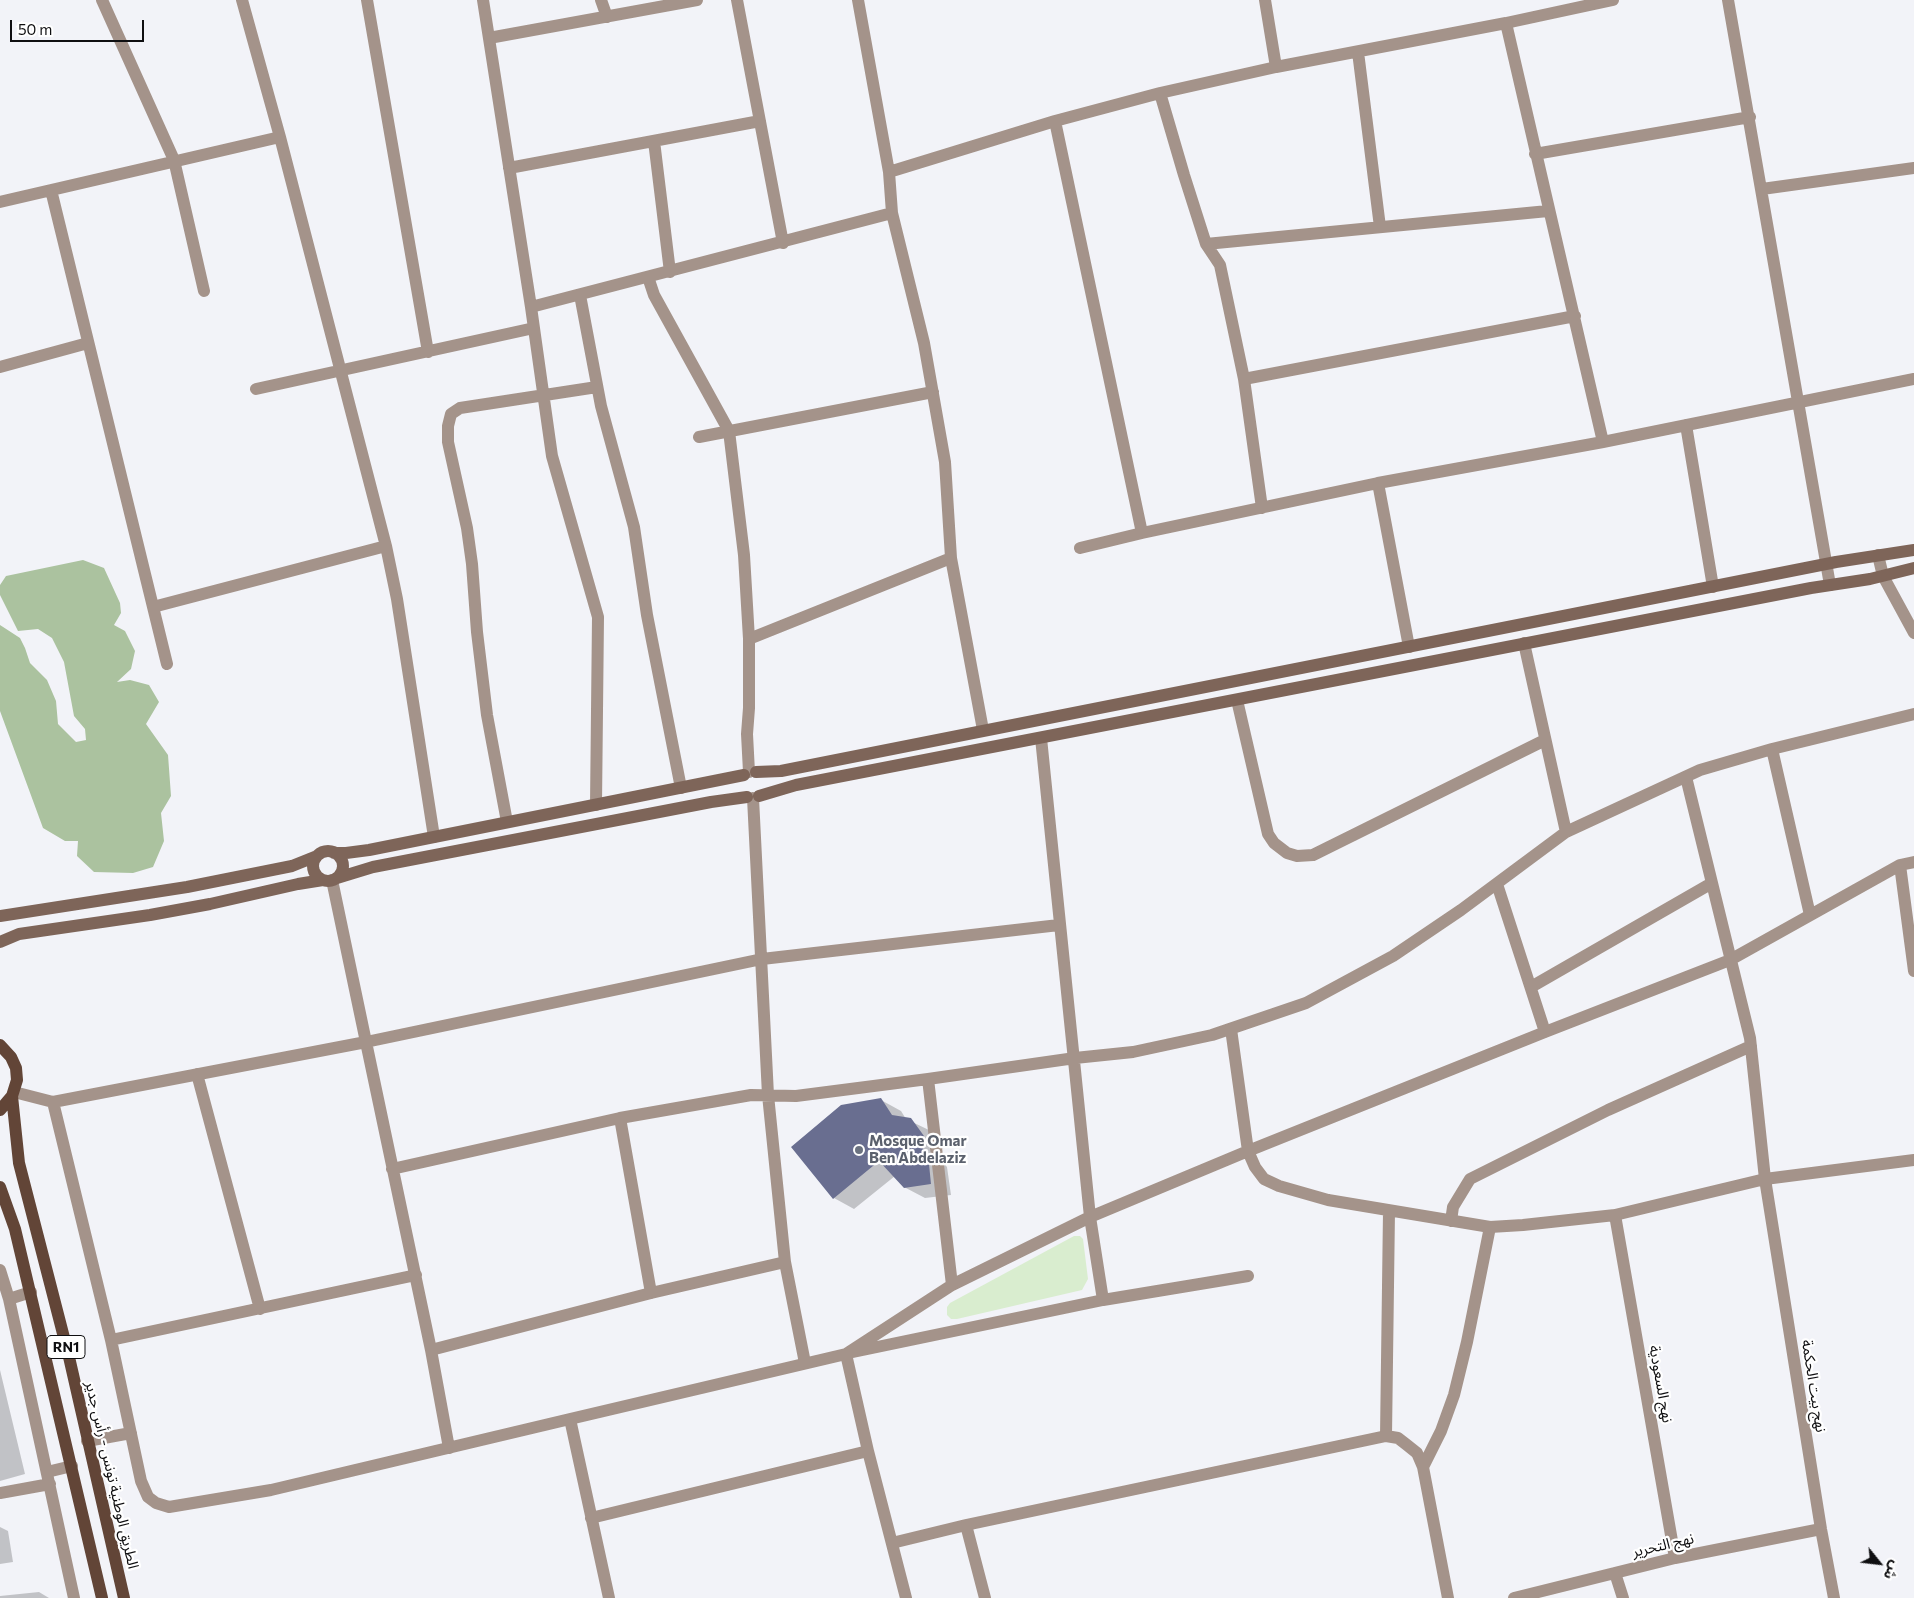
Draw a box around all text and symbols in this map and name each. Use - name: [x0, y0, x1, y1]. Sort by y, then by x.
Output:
- scale bar: [12, 10, 146, 42]
- text: 50 m: [18, 20, 52, 38]
- place label: Mosque Omar Ben Abdelaziz: [869, 1132, 967, 1167]
- marker: Mosque Omar Ben Abdelaziz: [853, 1144, 865, 1156]
- road number: RN1: [47, 1335, 85, 1358]
- street label: نهج بيت الحكمة: [1798, 1338, 1830, 1434]
- street label: نهج السعودية: [1645, 1344, 1677, 1424]
- street label: الطريق الوطنية تونس - رأس جدير: [82, 1379, 142, 1571]
- street label: نهج التحرير: [1630, 1529, 1696, 1561]
- north arrow: [1854, 1538, 1904, 1588]
- text: ش: [1880, 1558, 1905, 1583]

